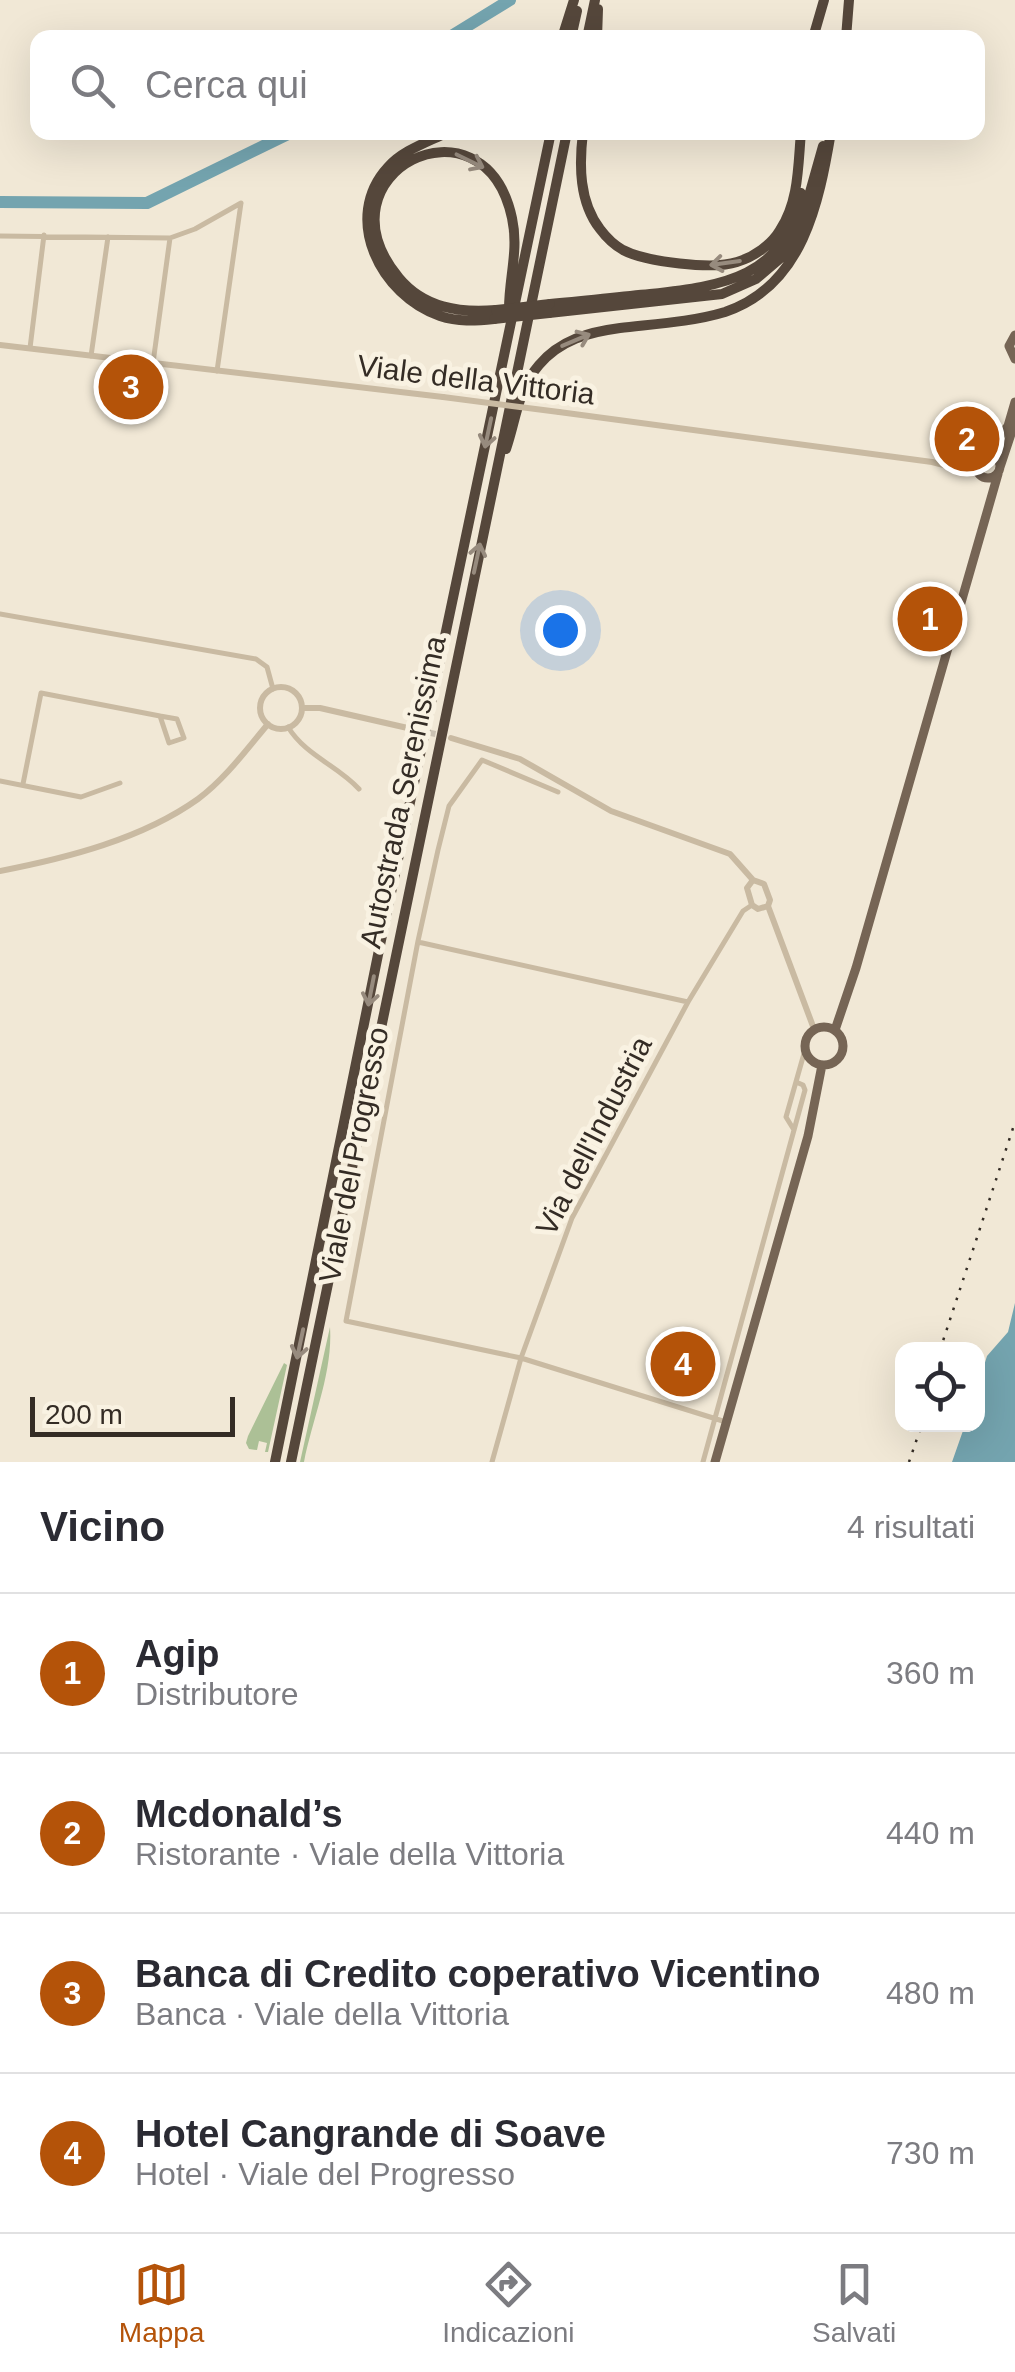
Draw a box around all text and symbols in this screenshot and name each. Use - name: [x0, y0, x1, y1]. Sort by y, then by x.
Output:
- search box: [30, 30, 985, 140]
- icon: search: [65, 58, 120, 113]
- text: Cerca qui: [145, 64, 308, 106]
- one-way arrow: [455, 152, 485, 171]
- one-way arrow: [709, 254, 742, 272]
- one-way arrow: [560, 330, 591, 348]
- street label: Viale della Vittoria: [355, 349, 597, 410]
- pin: 3: [98, 350, 164, 424]
- pin: 2: [934, 402, 1000, 476]
- one-way arrow: [477, 416, 496, 448]
- one-way arrow: [469, 543, 488, 575]
- pin: 1: [898, 582, 962, 656]
- your location: [535, 605, 586, 656]
- street label: Autostrada Serenissima: [353, 632, 452, 951]
- one-way arrow: [360, 974, 379, 1006]
- street label: Viale del Progresso: [313, 1024, 394, 1285]
- street label: Via dell'Industria: [529, 1031, 658, 1241]
- pin: 4: [650, 1326, 716, 1402]
- one-way arrow: [290, 1327, 308, 1359]
- map controls: [895, 1342, 985, 1432]
- button: locate: [895, 1342, 985, 1432]
- scale bar: [30, 1392, 235, 1436]
- text: 200 m: [45, 1399, 123, 1430]
- text: Vicino: [40, 1503, 165, 1550]
- text: 4 risultati: [847, 1509, 975, 1545]
- text: Agip: [135, 1633, 219, 1675]
- text: 1: [64, 1655, 81, 1691]
- text: 360 m: [886, 1655, 975, 1691]
- text: Distributore: [135, 1676, 299, 1712]
- text: Mcdonald’s: [135, 1793, 343, 1835]
- text: 2: [64, 1815, 81, 1851]
- text: 440 m: [886, 1815, 975, 1851]
- text: Ristorante · Viale della Vittoria: [135, 1836, 564, 1872]
- text: Banca di Credito coperativo Vicentino: [135, 1953, 821, 1995]
- text: 3: [64, 1975, 81, 2011]
- text: 480 m: [886, 1975, 975, 2011]
- text: Banca · Viale della Vittoria: [135, 1996, 509, 2032]
- text: Hotel Cangrande di Soave: [135, 2113, 606, 2155]
- text: 4: [64, 2135, 81, 2171]
- text: 730 m: [886, 2135, 975, 2171]
- text: Hotel · Viale del Progresso: [135, 2156, 515, 2192]
- tab: Mappa: [119, 2257, 204, 2349]
- tab: Indicazioni: [442, 2257, 574, 2349]
- tab: Salvati: [812, 2257, 896, 2349]

